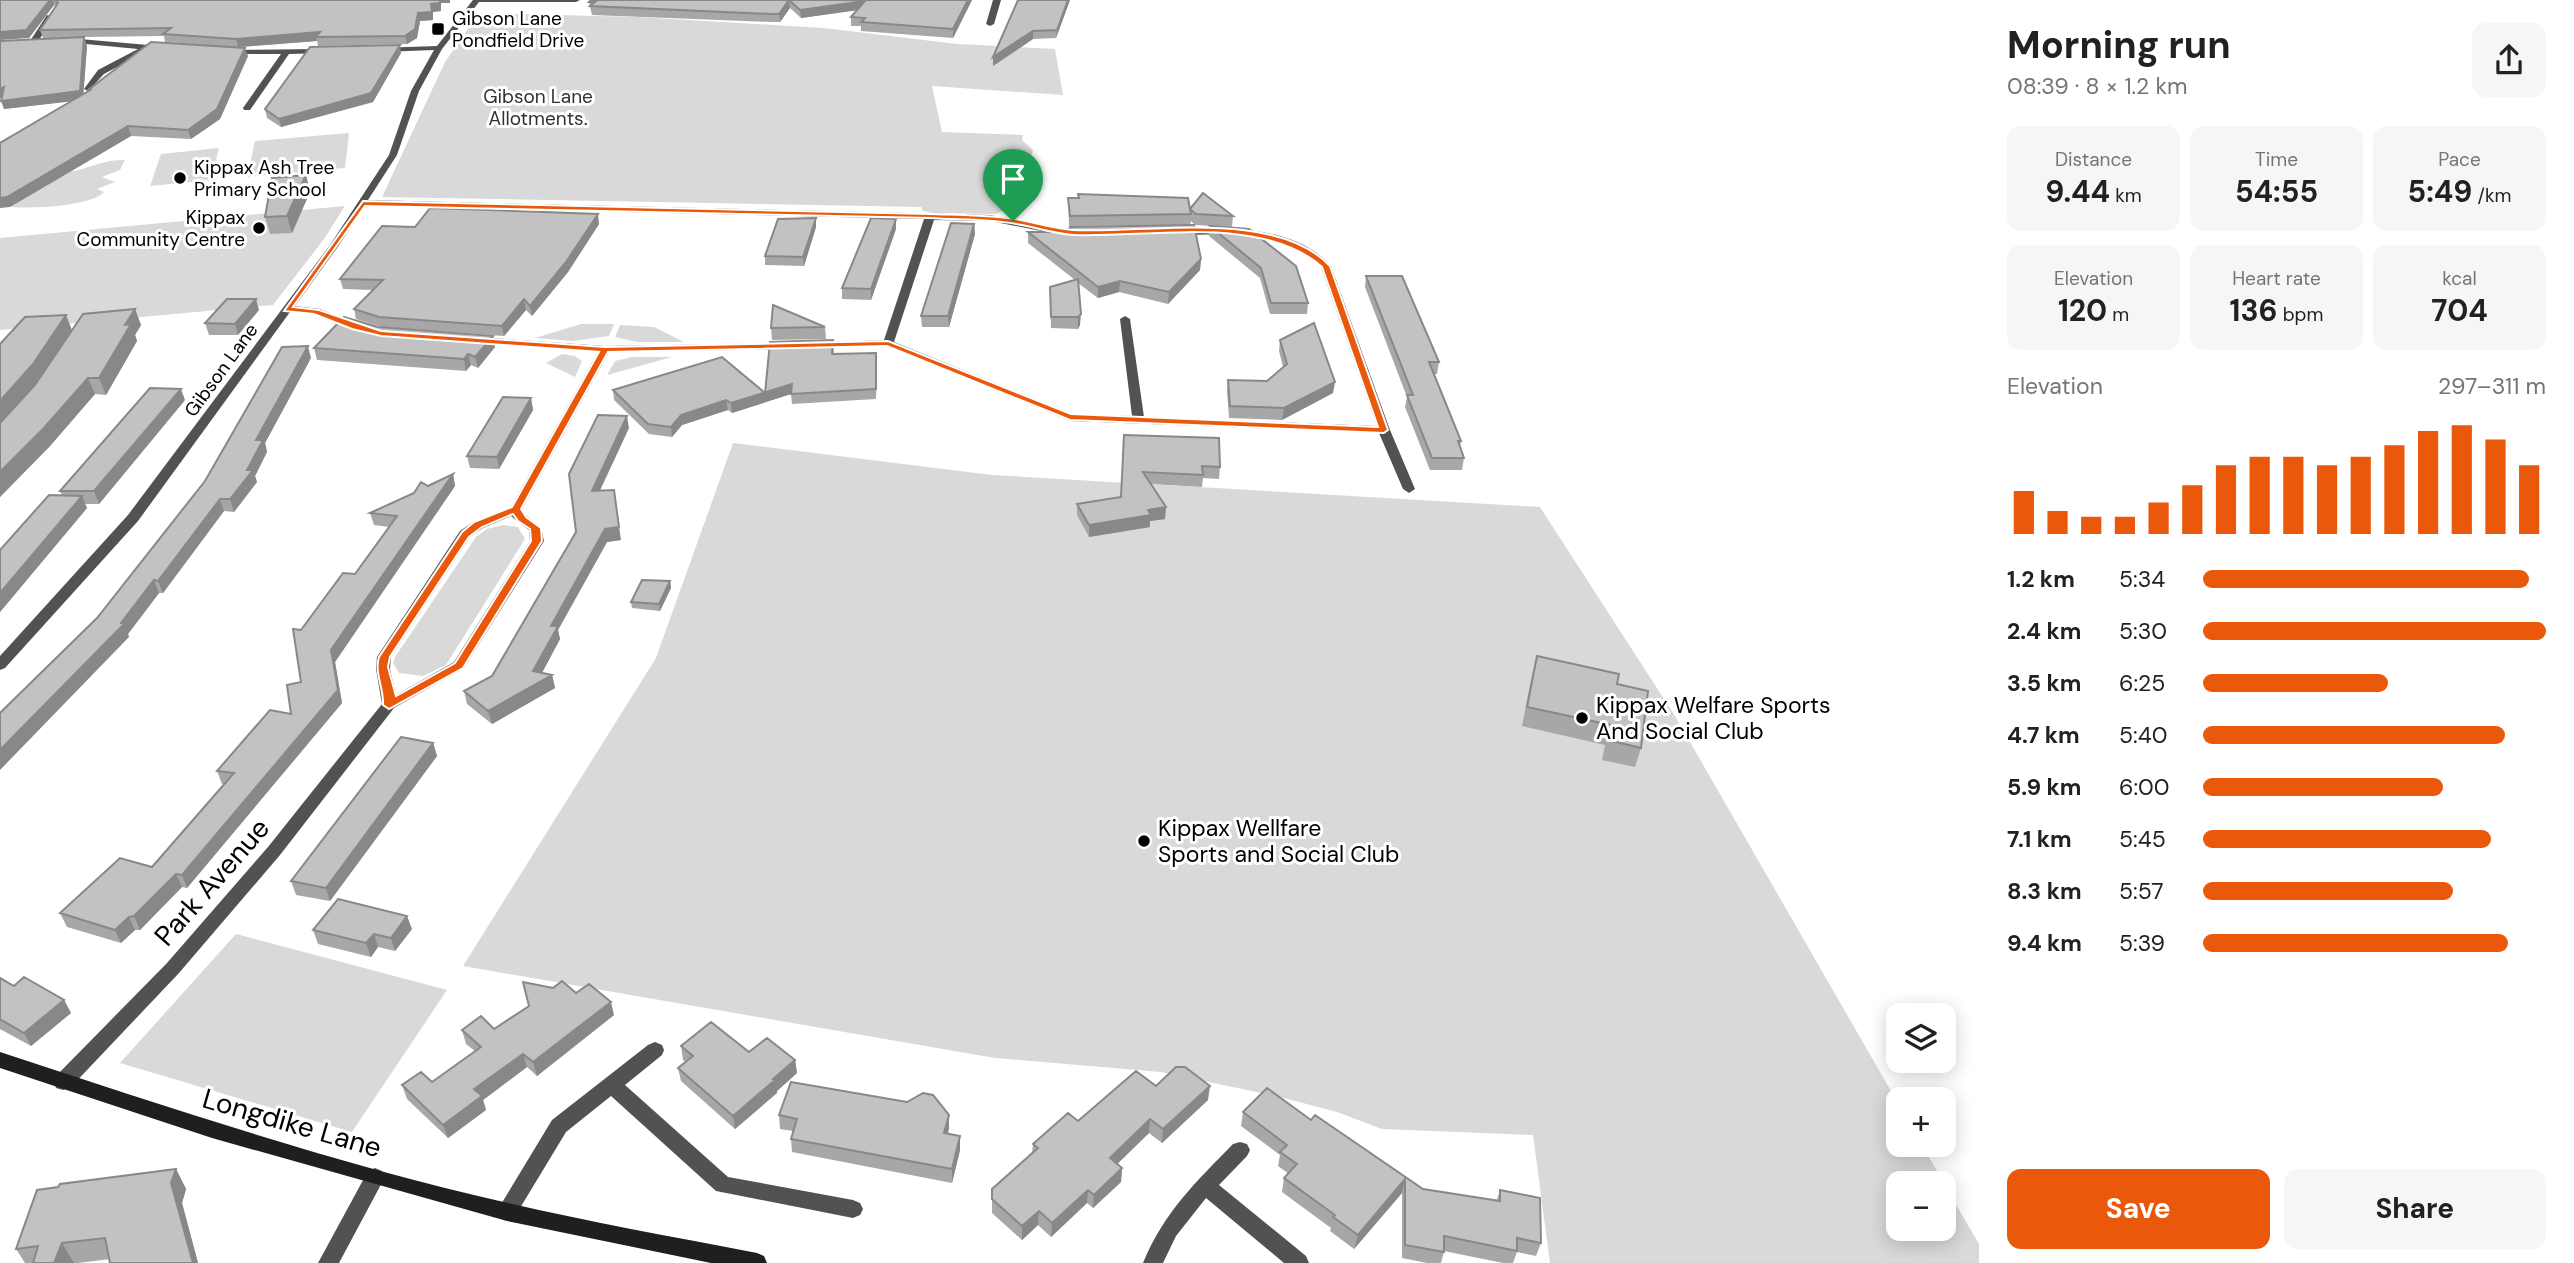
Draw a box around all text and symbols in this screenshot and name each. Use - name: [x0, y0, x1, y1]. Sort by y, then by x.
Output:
- place label: Gibson Lane Pondfield Drive: [452, 6, 584, 53]
- text: Morning run: [2007, 20, 2231, 70]
- marker: Gibson Lane Pondfield Drive: [430, 21, 446, 37]
- button: share: [2472, 23, 2546, 97]
- text: 08:39 · 8 × 1.2 km: [2007, 71, 2188, 101]
- park label: Gibson Lane Allotments.: [483, 84, 593, 131]
- text: Distance: [2055, 147, 2132, 172]
- text: Time: [2255, 147, 2298, 172]
- text: Pace: [2438, 147, 2481, 172]
- pin: [983, 149, 1043, 221]
- place label: Kippax Ash Tree Primary School: [194, 155, 334, 202]
- icon: arrive: [994, 160, 1032, 198]
- marker: Kippax Ash Tree Primary School: [172, 170, 188, 186]
- text: 9.44: [2045, 172, 2110, 211]
- text: 54:55: [2235, 172, 2318, 211]
- text: 5:49: [2408, 172, 2472, 211]
- text: km: [2110, 183, 2142, 208]
- text: /km: [2472, 183, 2511, 208]
- place label: Kippax Community Centre: [77, 205, 246, 252]
- marker: Kippax Community Centre: [251, 220, 267, 236]
- text: Elevation: [2054, 266, 2133, 291]
- text: Heart rate: [2232, 266, 2321, 291]
- text: kcal: [2442, 266, 2477, 291]
- text: 120: [2058, 291, 2107, 330]
- text: 136: [2230, 291, 2278, 330]
- text: 704: [2431, 291, 2488, 330]
- text: m: [2107, 302, 2129, 327]
- text: bpm: [2278, 302, 2323, 327]
- street label: Gibson Lane: [179, 318, 263, 422]
- text: Elevation: [2007, 371, 2103, 401]
- text: 297–311 m: [2438, 371, 2546, 401]
- text: 1.2 km: [2007, 564, 2075, 594]
- text: 5:34: [2119, 564, 2165, 594]
- text: 2.4 km: [2007, 616, 2081, 646]
- text: 5:30: [2119, 616, 2167, 646]
- text: 3.5 km: [2007, 668, 2081, 698]
- text: 6:25: [2119, 668, 2165, 698]
- place label: Kippax Welfare Sports And Social Club: [1596, 690, 1831, 746]
- marker: Kippax Welfare Sports And Social Club: [1574, 710, 1590, 726]
- text: 4.7 km: [2007, 720, 2080, 750]
- text: 5:40: [2119, 720, 2167, 750]
- text: 5.9 km: [2007, 772, 2081, 802]
- text: 6:00: [2119, 772, 2170, 802]
- street label: Park Avenue: [146, 810, 278, 954]
- place label: Kippax Wellfare Sports and Social Club: [1158, 813, 1399, 869]
- text: 7.1 km: [2007, 824, 2072, 854]
- text: 5:45: [2119, 824, 2166, 854]
- marker: Kippax Wellfare Sports and Social Club: [1136, 833, 1152, 849]
- text: 8.3 km: [2007, 876, 2082, 906]
- text: 5:57: [2119, 876, 2164, 906]
- text: 9.4 km: [2007, 928, 2082, 958]
- text: 5:39: [2119, 928, 2165, 958]
- map controls: [1886, 1003, 1956, 1241]
- button: layers: [1886, 1003, 1956, 1073]
- street label: Longdike Lane: [198, 1080, 386, 1166]
- button: +: [1886, 1087, 1956, 1157]
- button: Save: [2007, 1169, 2270, 1249]
- button: Share: [2284, 1169, 2546, 1249]
- button: −: [1886, 1171, 1956, 1241]

